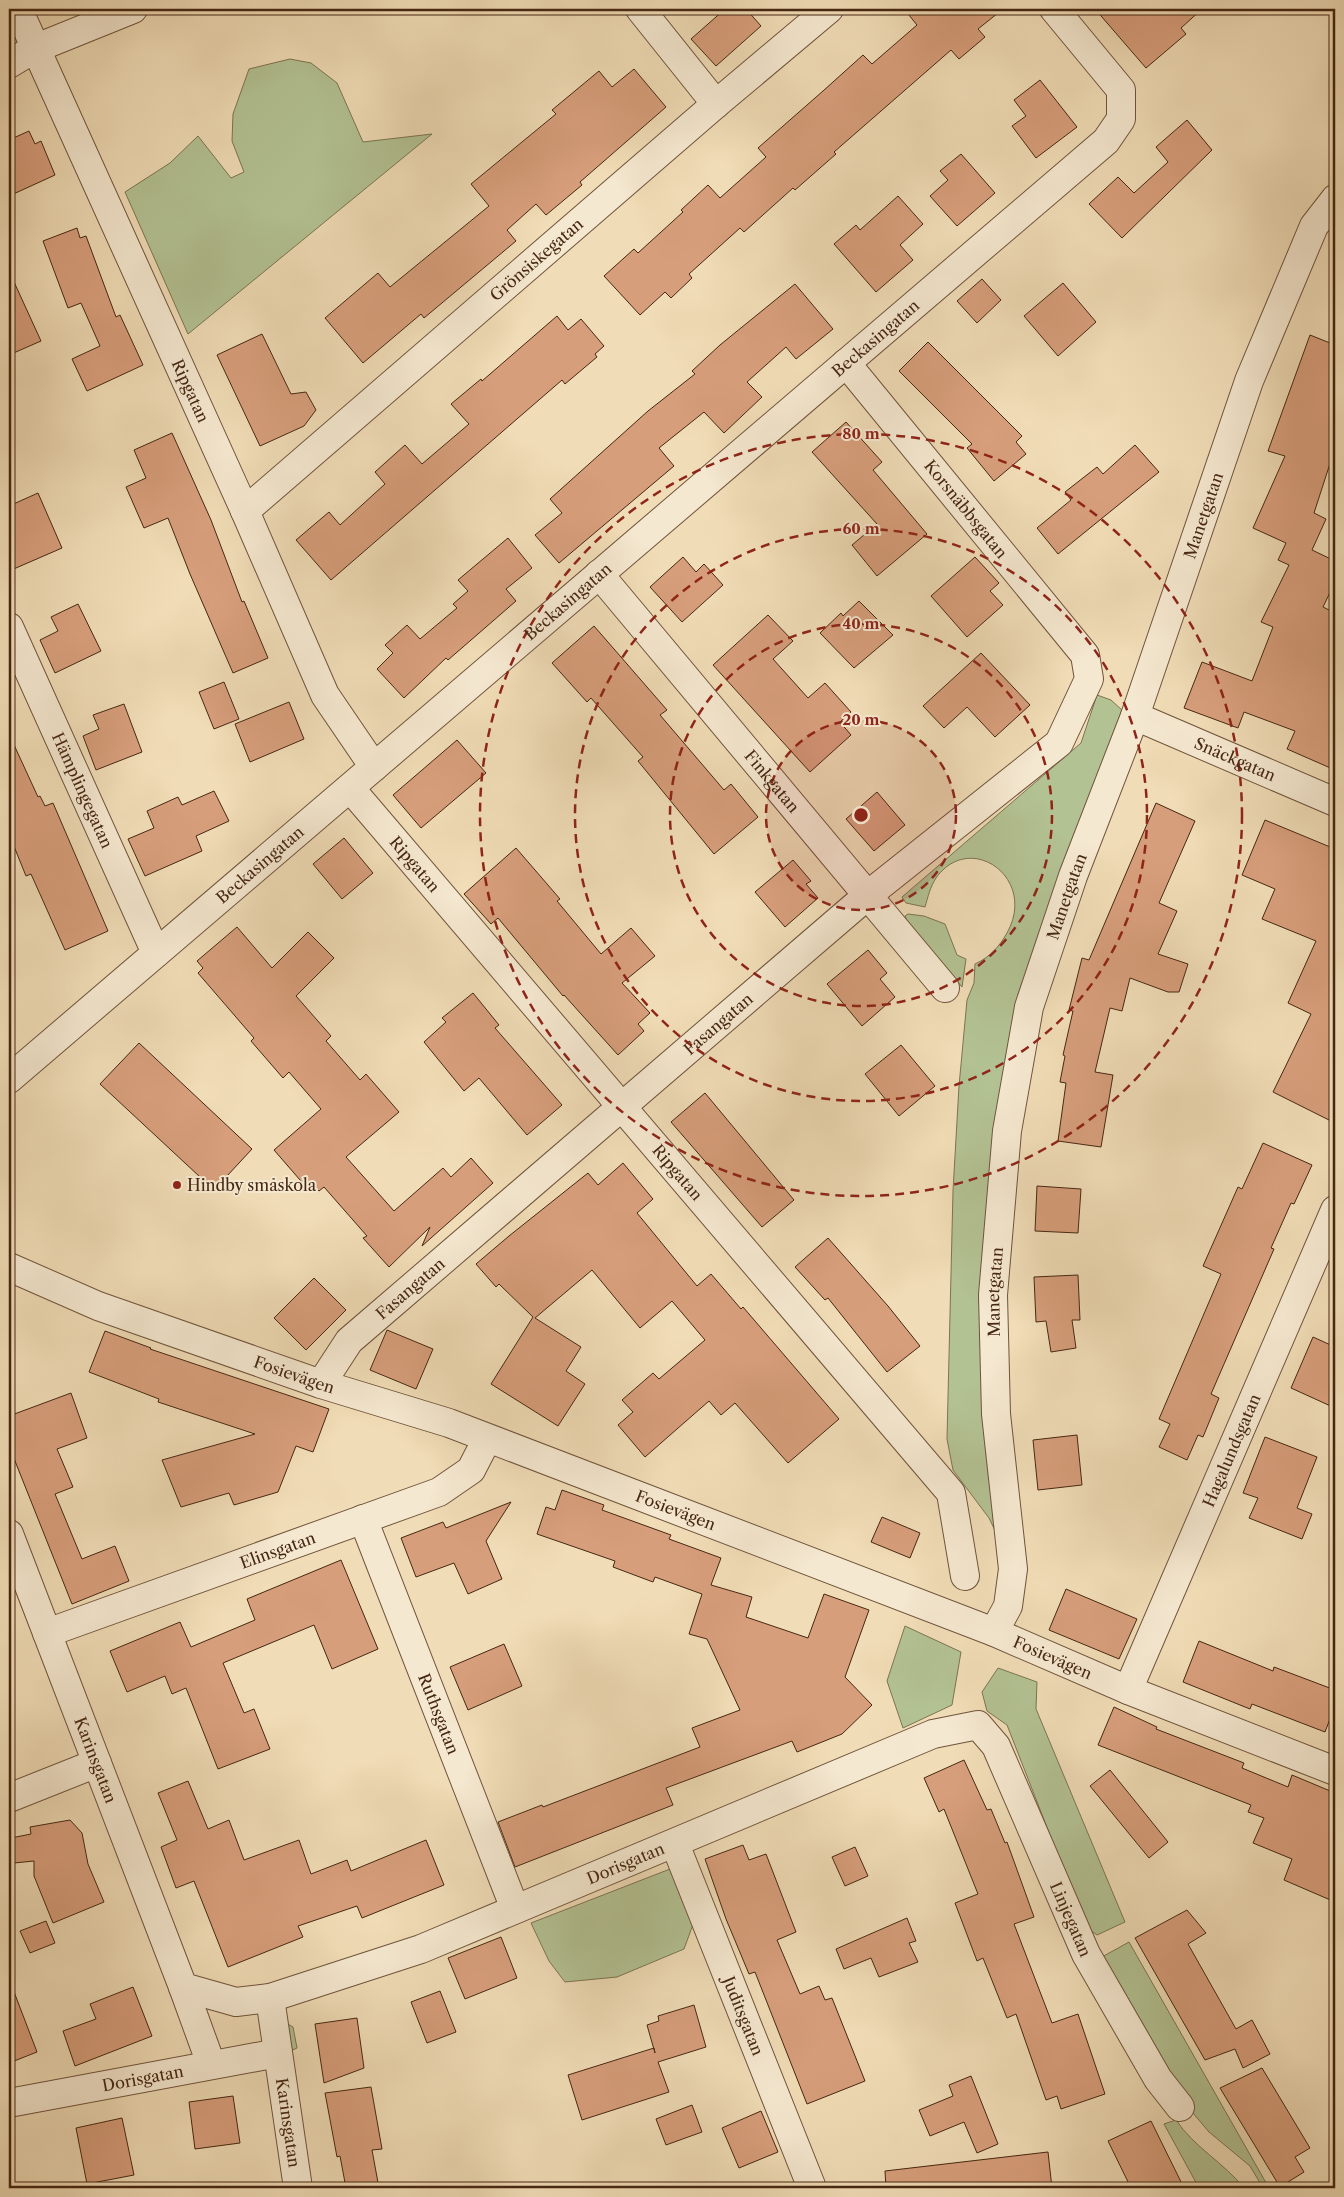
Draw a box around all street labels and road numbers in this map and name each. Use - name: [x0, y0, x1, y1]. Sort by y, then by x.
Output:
- street label: Grönsiskegatan: [486, 214, 587, 305]
- street label: Beckasingatan: [828, 295, 923, 381]
- street label: Ripgatan: [168, 356, 214, 426]
- street label: Korsnäbbsgatan: [920, 456, 1012, 562]
- street label: Manetgatan: [1179, 470, 1227, 561]
- street label: Beckasingatan: [520, 558, 615, 644]
- street label: Hämplingegatan: [48, 729, 117, 851]
- street label: Snäckgatan: [1191, 733, 1279, 785]
- street label: Finkgatan: [740, 746, 804, 816]
- street label: Beckasingatan: [212, 822, 308, 907]
- street label: Ripgatan: [385, 832, 444, 896]
- street label: Manetgatan: [1042, 850, 1091, 942]
- street label: Fasangatan: [679, 989, 757, 1059]
- street label: Ripgatan: [648, 1140, 707, 1204]
- street label: Manetgatan: [983, 1246, 1007, 1337]
- street label: Fasangatan: [372, 1253, 449, 1324]
- street label: Fosievägen: [251, 1351, 337, 1398]
- street label: Hagalundsgatan: [1198, 1391, 1265, 1510]
- street label: Fosievägen: [633, 1486, 719, 1534]
- street label: Elinsgatan: [237, 1527, 318, 1573]
- street label: Fosievägen: [1010, 1632, 1095, 1683]
- street label: Ruthsgatan: [414, 1670, 464, 1757]
- street label: Karinsgatan: [70, 1714, 121, 1806]
- street label: Dorisgatan: [584, 1838, 667, 1888]
- street label: Linjegatan: [1046, 1879, 1096, 1960]
- street label: Juditsgatan: [718, 1971, 768, 2058]
- street label: Dorisgatan: [100, 2061, 185, 2096]
- street label: Karinsgatan: [272, 2076, 305, 2169]

